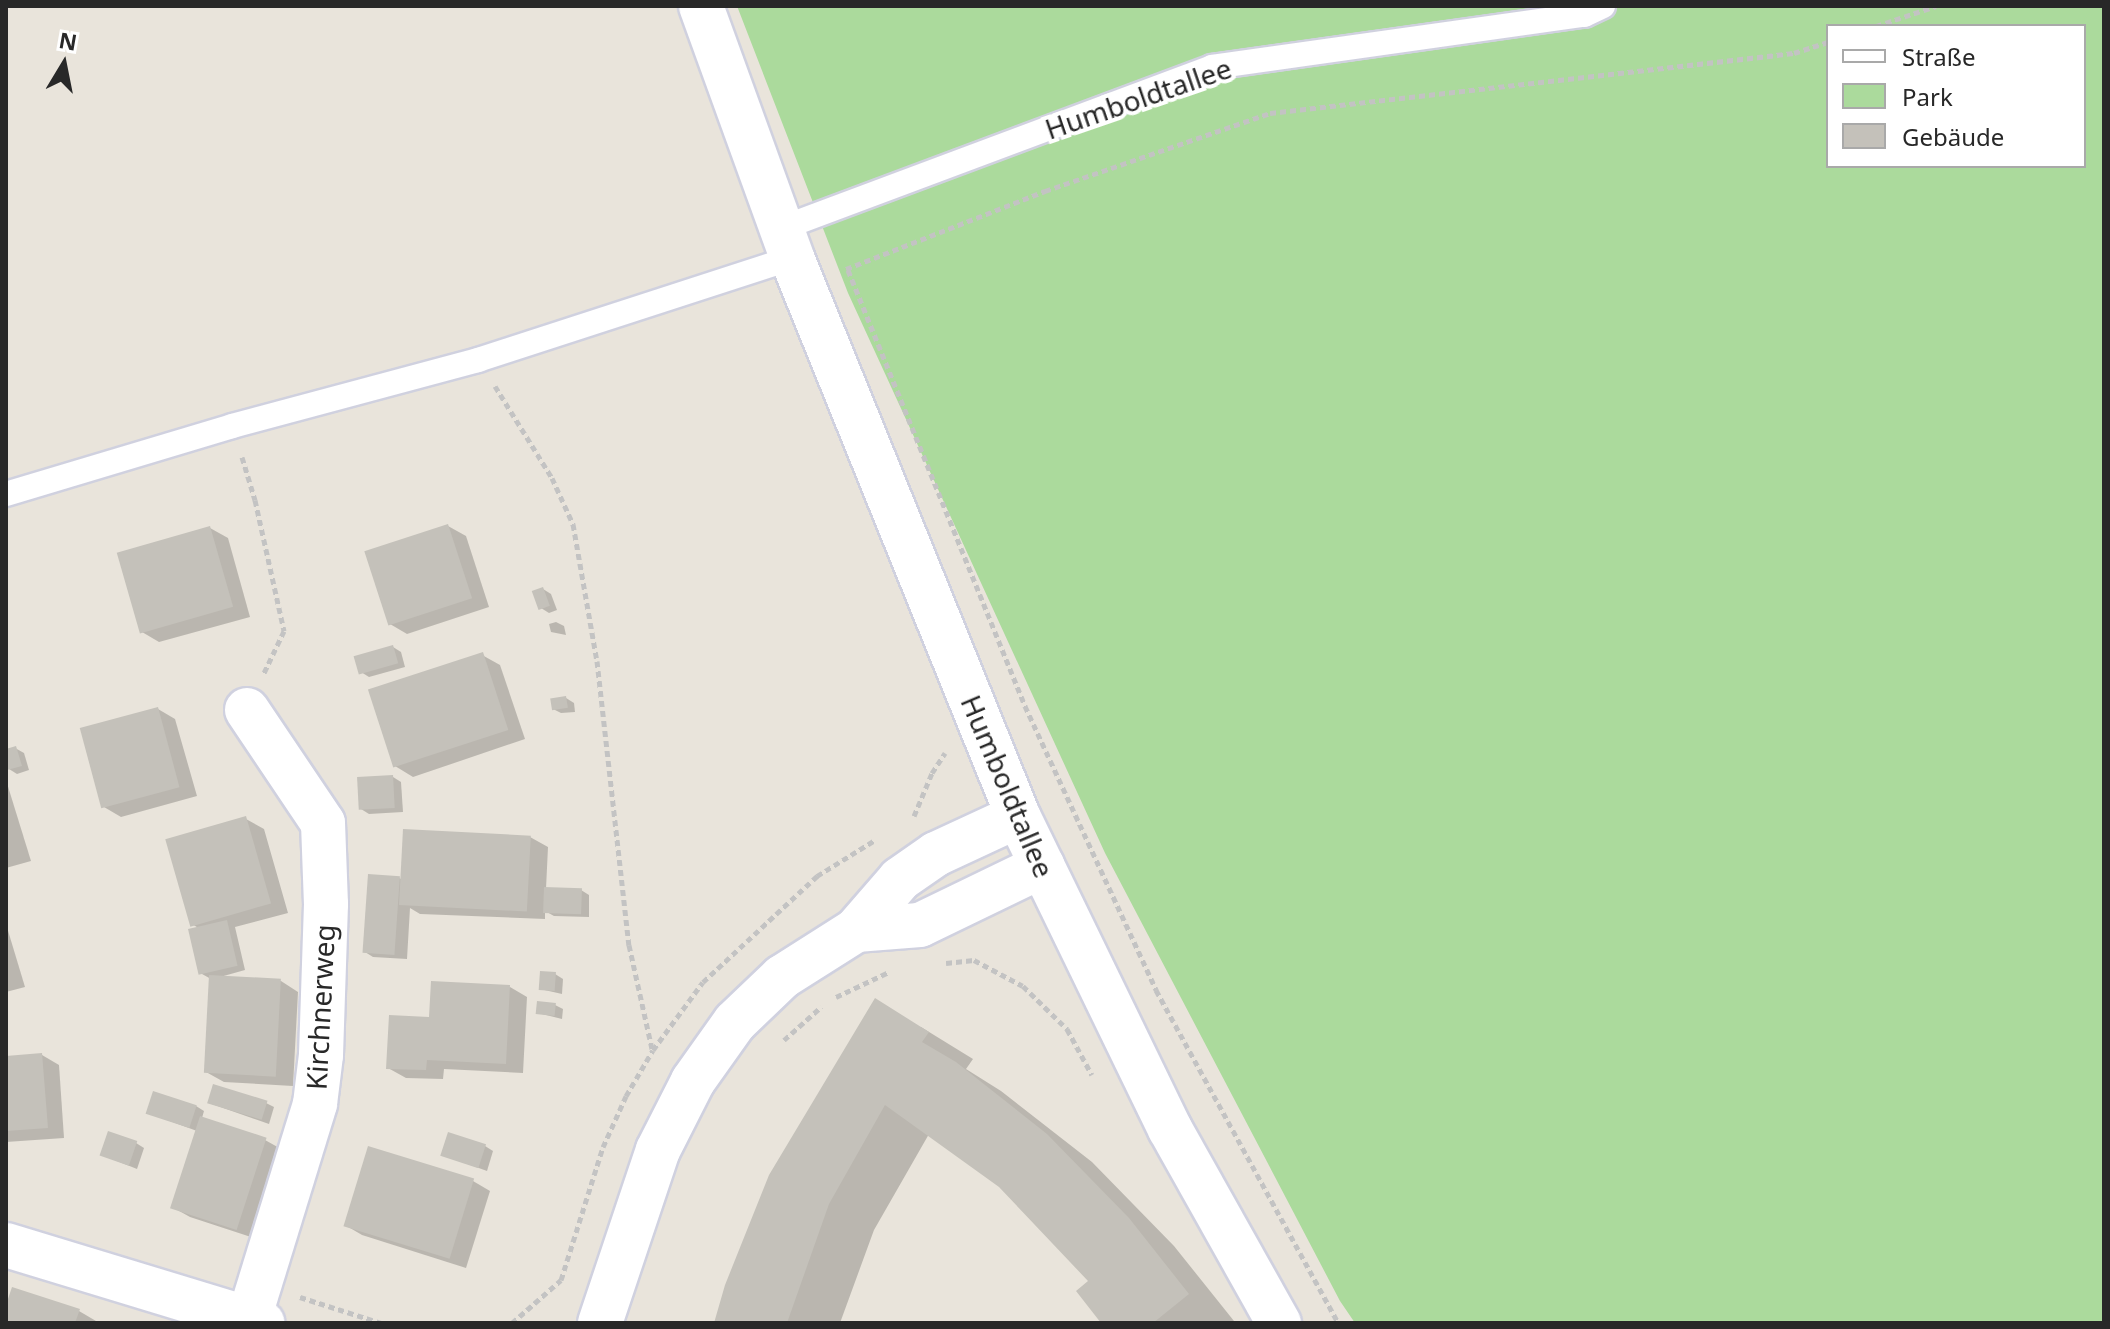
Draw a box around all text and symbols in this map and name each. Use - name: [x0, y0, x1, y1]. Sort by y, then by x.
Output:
- north arrow: [24, 24, 104, 104]
- text: N: [57, 24, 80, 57]
- legend: [1826, 24, 2086, 168]
- text: Straße: [1902, 40, 1975, 73]
- street label: Humboldtallee: [1040, 50, 1236, 146]
- text: Park: [1902, 80, 1953, 113]
- text: Gebäude: [1902, 120, 2004, 153]
- street label: Humboldtallee: [955, 690, 1061, 882]
- street label: Kirchnerweg: [299, 923, 341, 1091]

